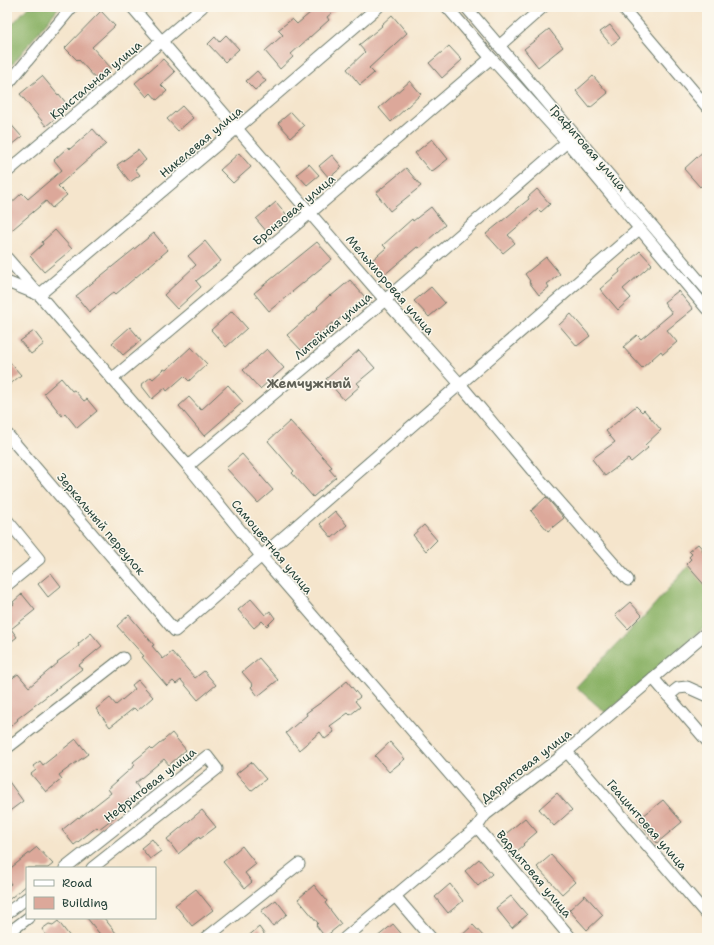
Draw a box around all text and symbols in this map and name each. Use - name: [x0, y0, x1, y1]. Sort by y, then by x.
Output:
- street label: Кристальная улица: [47, 37, 146, 123]
- street label: Графитовая улица: [546, 101, 630, 195]
- street label: Никелевая улица: [156, 102, 246, 181]
- street label: Бронзовая улица: [249, 171, 339, 249]
- street label: Мельхиоровая улица: [342, 232, 438, 339]
- street label: Литейная улица: [291, 288, 376, 363]
- district label: Жемчужный: [267, 375, 351, 392]
- street label: Зеркальный переулок: [53, 469, 149, 579]
- street label: Самоцветная улица: [228, 496, 317, 598]
- street label: Дарритовая улица: [477, 725, 575, 806]
- street label: Нефритовая улица: [101, 744, 200, 826]
- street label: Геацинтовая улица: [603, 776, 691, 874]
- street label: Вардитовая улица: [493, 827, 576, 921]
- legend: [26, 867, 156, 919]
- text: Road: [62, 875, 93, 891]
- text: Building: [62, 895, 108, 911]

